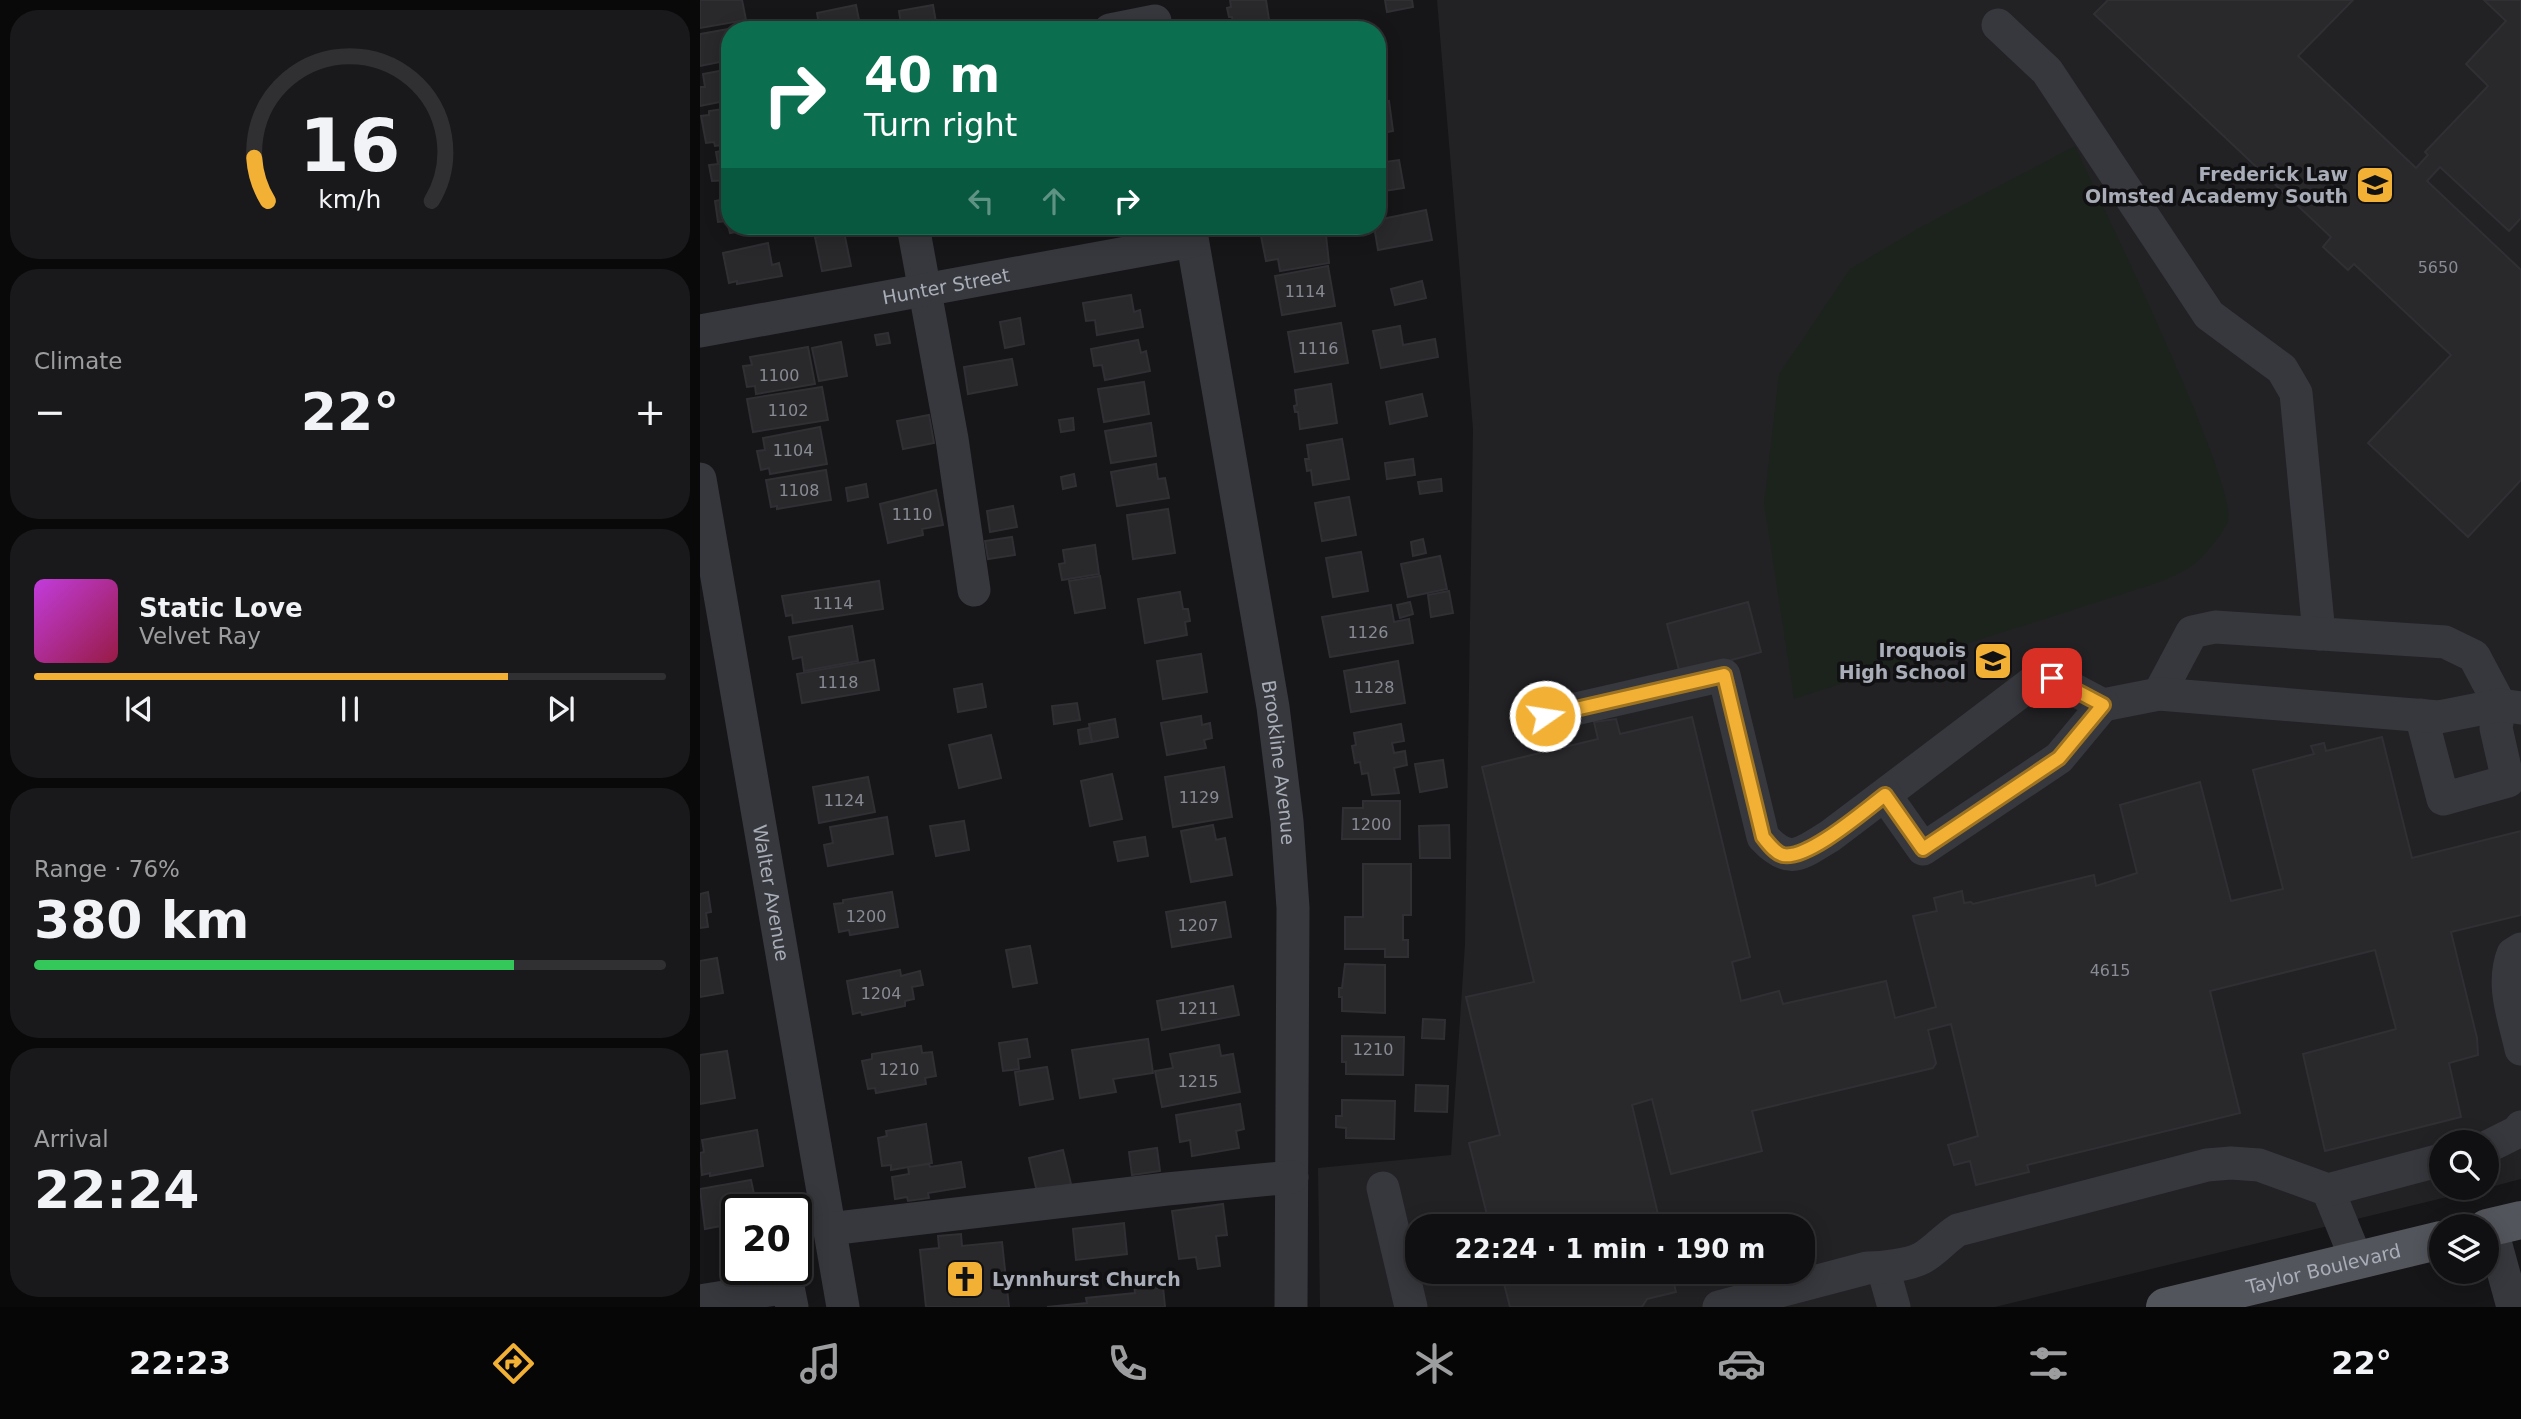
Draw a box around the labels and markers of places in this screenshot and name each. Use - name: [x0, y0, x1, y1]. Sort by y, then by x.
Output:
- place label: Frederick Law Olmsted Academy South: [2085, 163, 2348, 207]
- school or university icon: Frederick Law Olmsted Academy South: [2354, 164, 2396, 206]
- place label: Iroquois High School: [1839, 639, 1966, 683]
- school or university icon: Iroquois High School: [1972, 640, 2014, 682]
- pin: [2022, 648, 2082, 708]
- church icon: Lynnhurst Church: [944, 1258, 986, 1300]
- place label: Lynnhurst Church: [992, 1268, 1181, 1290]

